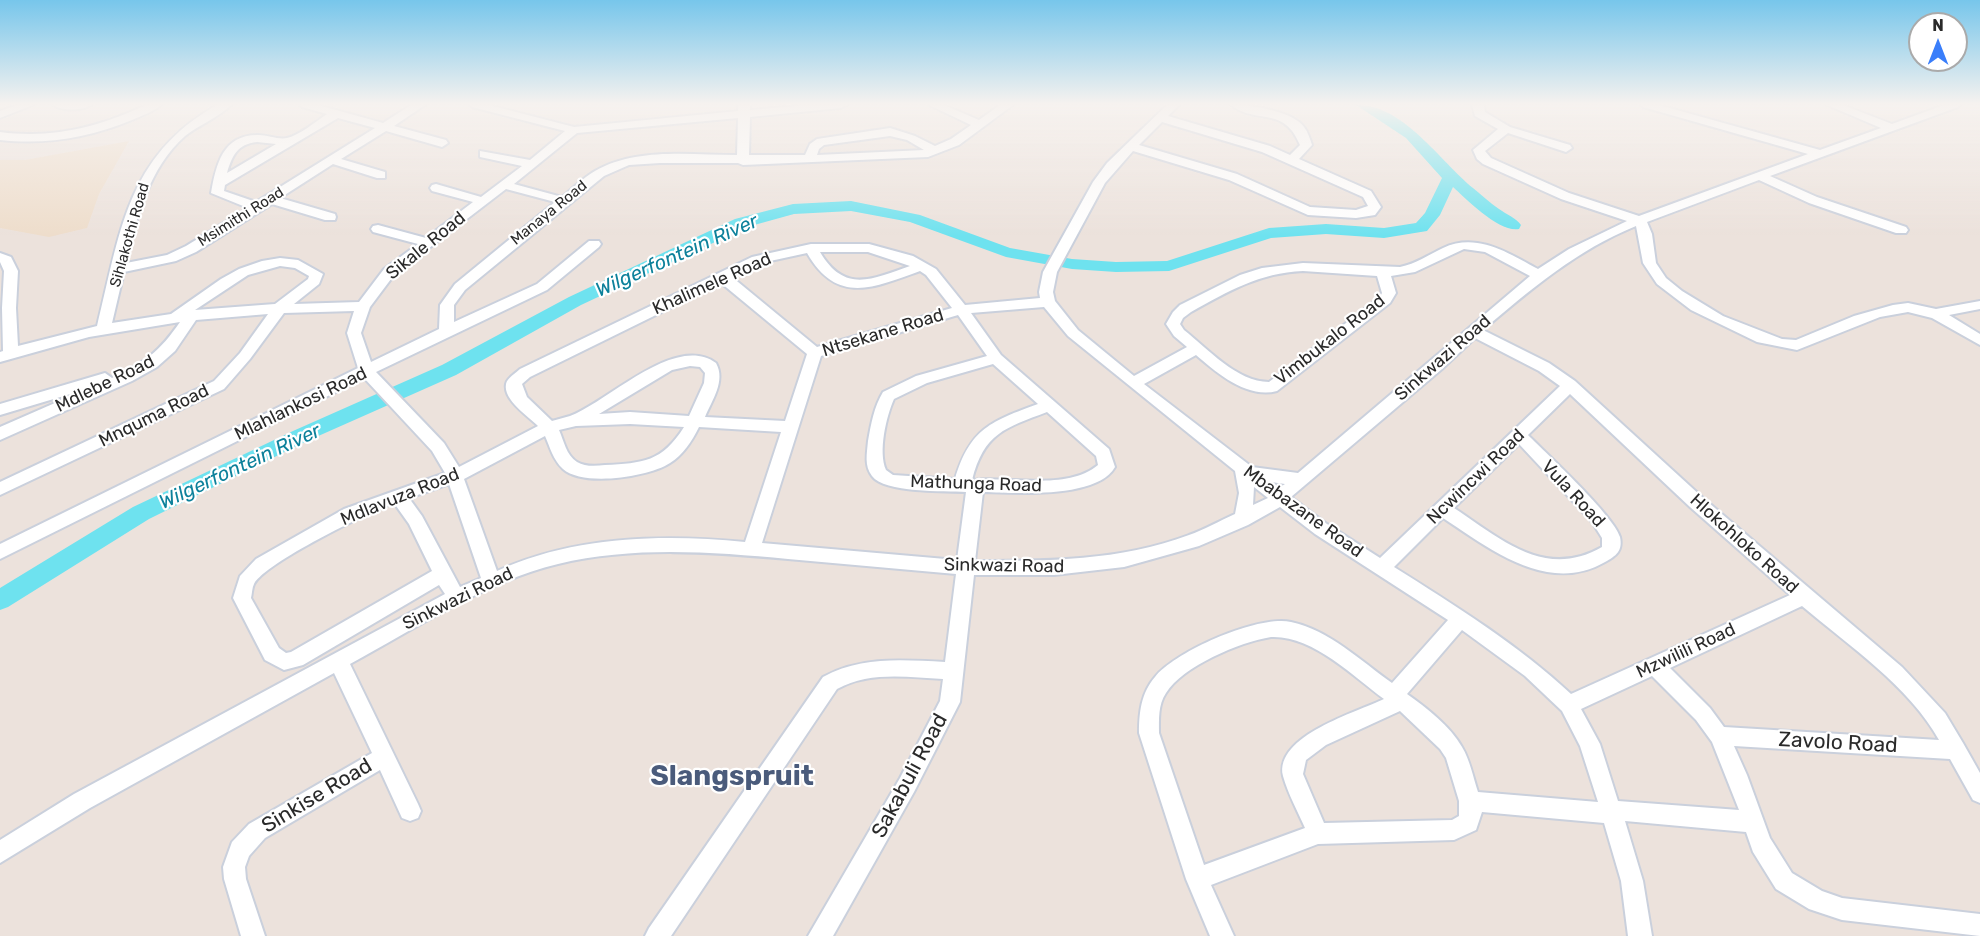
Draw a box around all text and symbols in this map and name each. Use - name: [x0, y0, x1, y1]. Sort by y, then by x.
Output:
- north arrow: [1908, 12, 1968, 72]
- text: N: [1932, 16, 1944, 35]
- street label: Manaya Road: [507, 177, 591, 249]
- street label: Sihlakothi Road: [106, 181, 154, 289]
- street label: Msimithi Road: [195, 183, 287, 251]
- street label: Sikale Road: [382, 207, 470, 285]
- water label: Wilgerfontein River: [592, 209, 762, 303]
- street label: Khalimele Road: [649, 248, 775, 320]
- street label: Vimbukalo Road: [1270, 290, 1390, 390]
- street label: Ntsekane Road: [820, 304, 946, 362]
- street label: Sinkwazi Road: [1390, 310, 1496, 406]
- street label: Mdlebe Road: [52, 351, 158, 417]
- street label: Mlahlankosi Road: [231, 363, 371, 445]
- street label: Mnquma Road: [95, 380, 213, 452]
- water label: Wilgerfontein River: [155, 419, 325, 515]
- street label: Ncwincwi Road: [1423, 425, 1529, 529]
- street label: Vula Road: [1537, 456, 1609, 532]
- street label: Mbabazane Road: [1239, 461, 1367, 563]
- street label: Mdlavuza Road: [337, 463, 463, 531]
- street label: Mathunga Road: [910, 471, 1042, 497]
- street label: Hlokohloko Road: [1685, 490, 1803, 598]
- street label: Sinkwazi Road: [944, 554, 1064, 578]
- street label: Sinkwazi Road: [399, 563, 517, 635]
- street label: Mzwilili Road: [1633, 619, 1739, 683]
- street label: Sakabuli Road: [867, 710, 953, 842]
- street label: Zavolo Road: [1778, 727, 1898, 759]
- street label: Sinkise Road: [257, 753, 377, 839]
- district label: Slangspruit: [650, 760, 814, 794]

